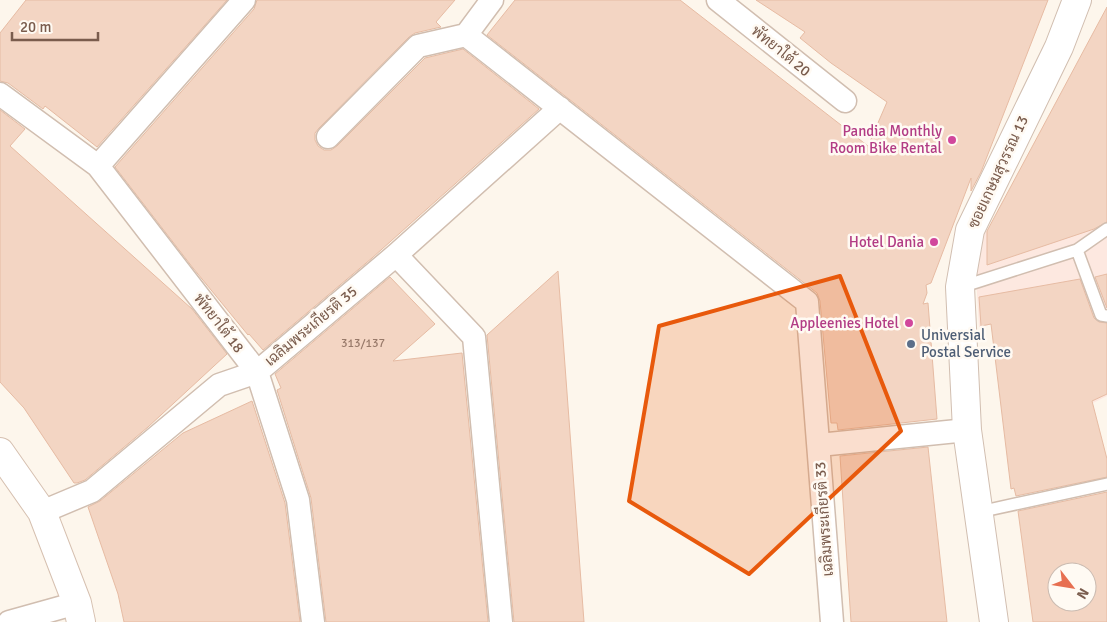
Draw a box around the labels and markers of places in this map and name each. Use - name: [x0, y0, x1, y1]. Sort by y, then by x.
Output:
- place label: Pandia Monthly Room Bike Rental: [829, 122, 942, 157]
- marker: Pandia Monthly Room Bike Rental: [946, 134, 958, 146]
- place label: Hotel Dania: [849, 233, 924, 251]
- marker: Hotel Dania: [928, 236, 940, 248]
- place label: Appleenies Hotel: [790, 314, 899, 332]
- marker: Appleenies Hotel: [903, 317, 915, 329]
- place label: Universial Postal Service: [921, 326, 1011, 361]
- marker: Universial Postal Service: [905, 338, 917, 350]

